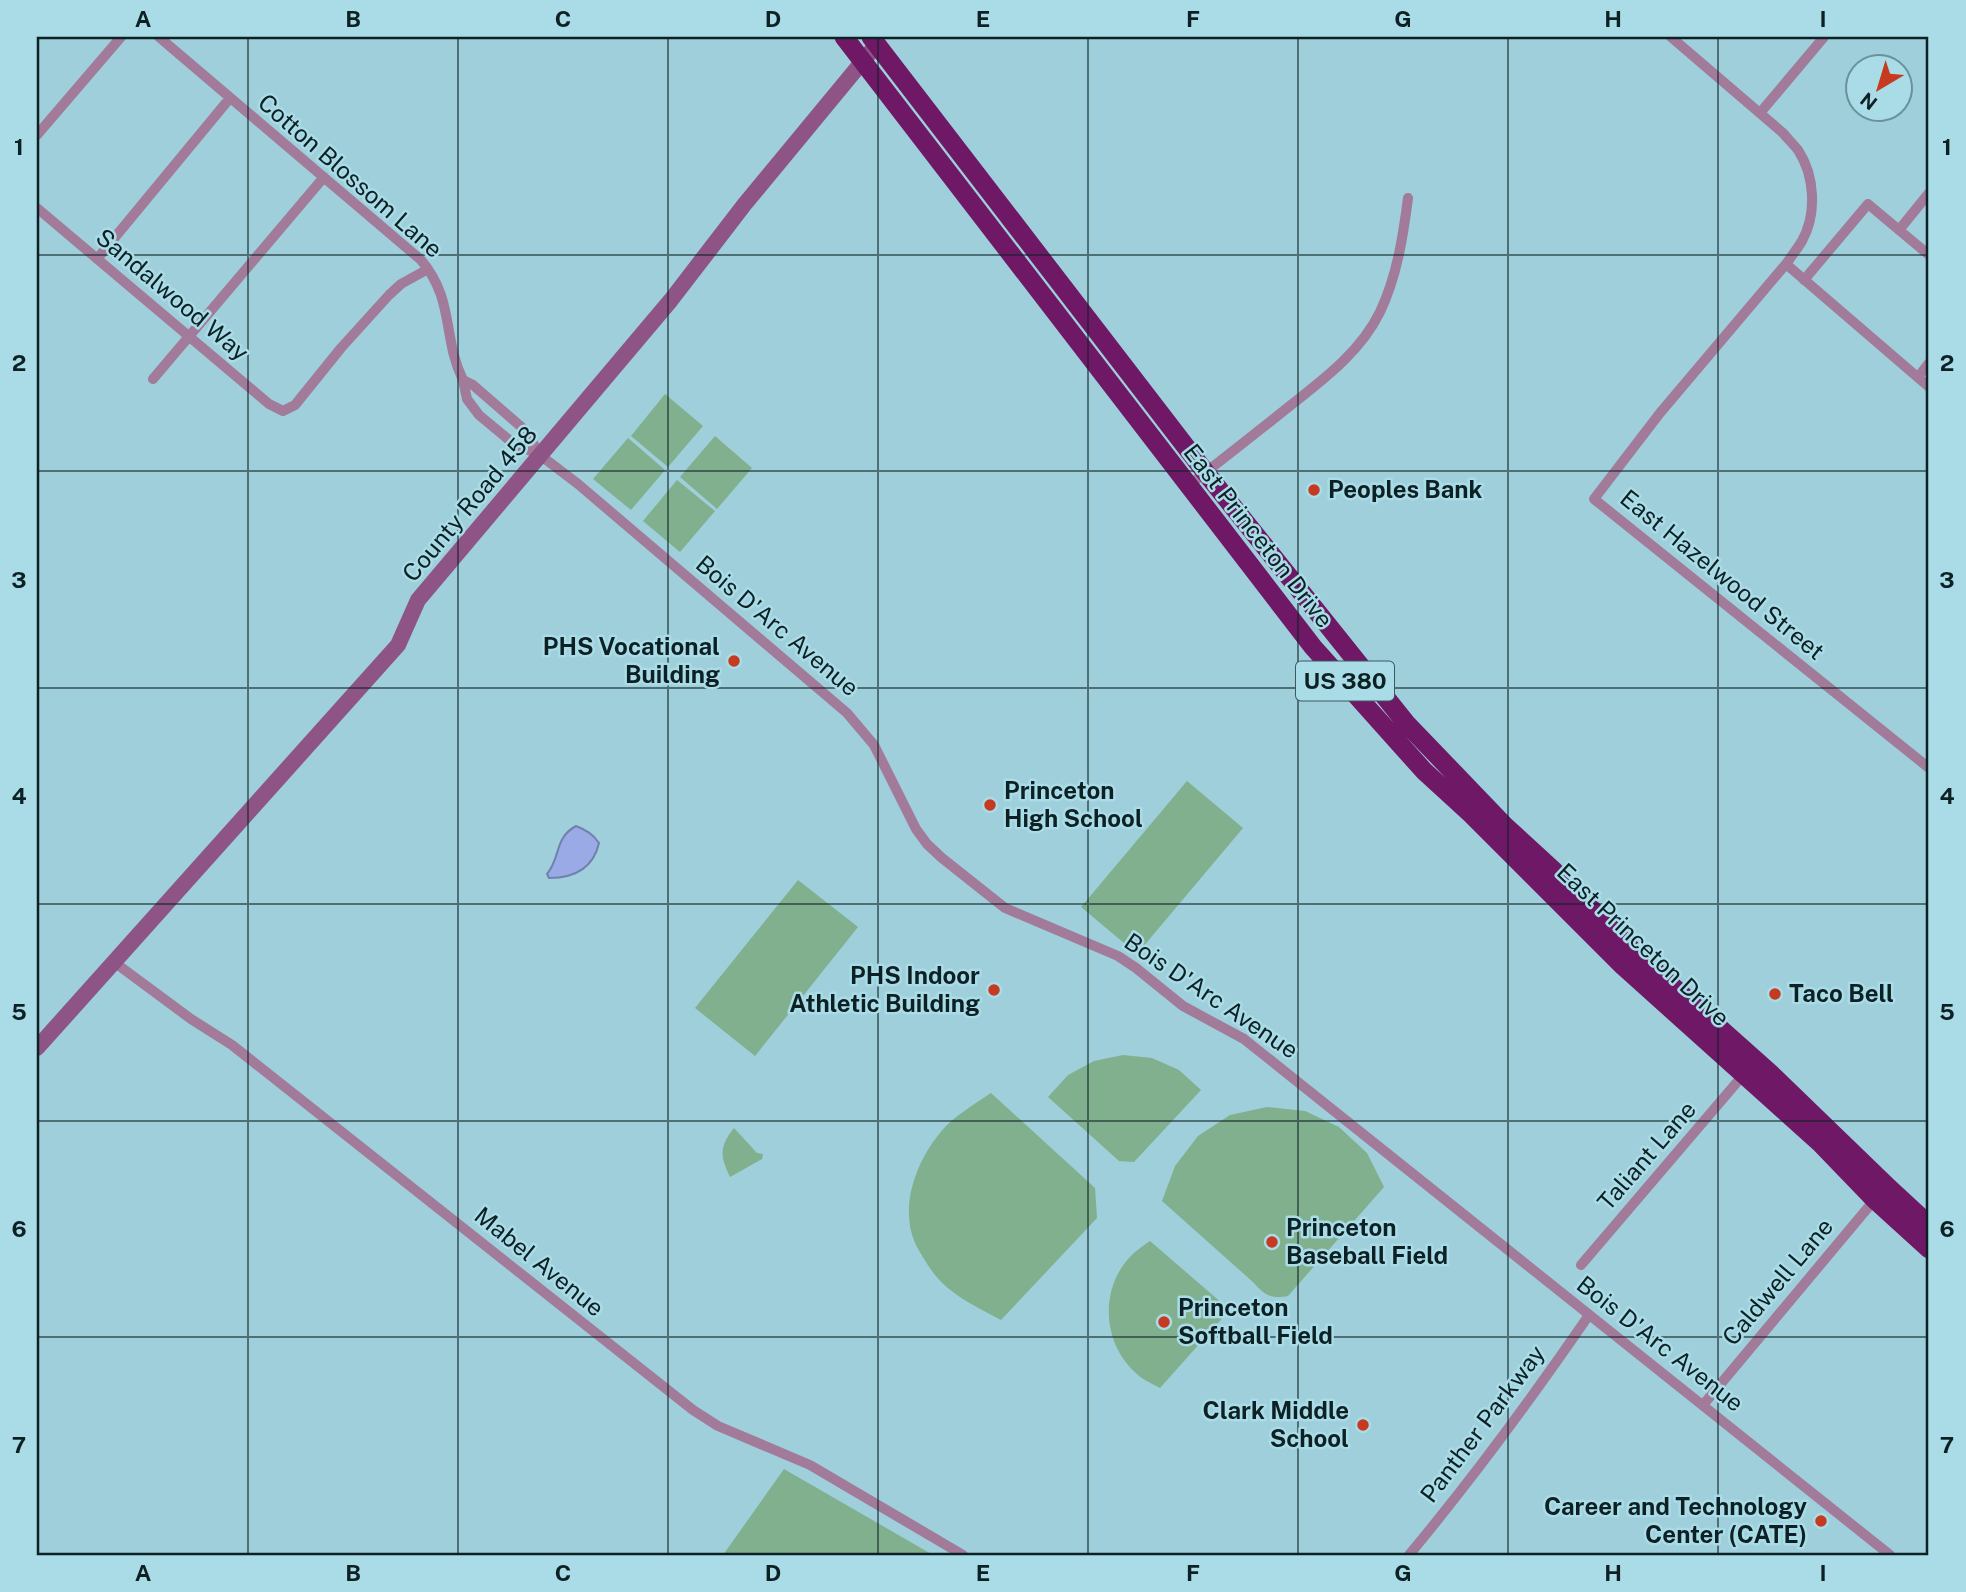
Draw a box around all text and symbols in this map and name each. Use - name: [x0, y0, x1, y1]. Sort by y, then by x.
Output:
- text: A: [135, 5, 152, 32]
- text: B: [345, 5, 361, 32]
- text: C: [555, 5, 571, 32]
- text: D: [765, 5, 781, 32]
- text: E: [976, 5, 990, 32]
- text: F: [1186, 5, 1200, 32]
- text: G: [1394, 5, 1412, 32]
- text: H: [1604, 5, 1622, 32]
- text: I: [1819, 5, 1827, 32]
- north arrow: [1843, 52, 1913, 122]
- street label: Cotton Blossom Lane: [253, 88, 448, 263]
- text: N: [1856, 88, 1881, 115]
- text: 1: [14, 133, 24, 160]
- text: 1: [1942, 133, 1952, 160]
- street label: Sandalwood Way: [91, 222, 255, 366]
- text: 2: [12, 349, 26, 376]
- text: 2: [1940, 349, 1954, 376]
- street label: County Road 458: [396, 420, 542, 587]
- street label: East Princeton Drive: [1178, 438, 1339, 633]
- place label: Peoples Bank: [1328, 475, 1483, 503]
- marker: Peoples Bank: [1306, 482, 1322, 498]
- street label: East Hazelwood Street: [1615, 483, 1830, 665]
- street label: Bois D'Arc Avenue: [691, 549, 865, 701]
- text: 3: [11, 566, 27, 593]
- text: 3: [1939, 566, 1955, 593]
- place label: PHS Vocational Building: [543, 632, 720, 688]
- marker: PHS Vocational Building: [726, 653, 742, 669]
- road number: US 380: [1296, 662, 1394, 701]
- place label: Princeton High School: [1004, 776, 1143, 832]
- text: 4: [11, 782, 27, 809]
- text: 4: [1939, 782, 1955, 809]
- marker: Princeton High School: [982, 797, 998, 813]
- street label: East Princeton Drive: [1552, 857, 1736, 1031]
- street label: Bois D'Arc Avenue: [1119, 927, 1304, 1064]
- place label: PHS Indoor Athletic Building: [789, 961, 980, 1017]
- place label: Taco Bell: [1789, 979, 1894, 1007]
- marker: PHS Indoor Athletic Building: [986, 982, 1002, 998]
- marker: Taco Bell: [1767, 986, 1783, 1002]
- text: 5: [11, 998, 27, 1025]
- text: 5: [1939, 998, 1955, 1025]
- street label: Taliant Lane: [1591, 1095, 1701, 1216]
- street label: Mabel Avenue: [469, 1201, 610, 1322]
- street label: Caldwell Lane: [1716, 1212, 1838, 1350]
- place label: Princeton Baseball Field: [1286, 1213, 1448, 1269]
- text: 6: [11, 1215, 27, 1242]
- text: 6: [1939, 1215, 1955, 1242]
- marker: Princeton Baseball Field: [1264, 1234, 1280, 1250]
- street label: Bois D'Arc Avenue: [1572, 1270, 1749, 1417]
- place label: Princeton Softball Field: [1178, 1293, 1333, 1349]
- marker: Princeton Softball Field: [1156, 1314, 1172, 1330]
- street label: Panther Parkway: [1414, 1339, 1550, 1507]
- place label: Clark Middle School: [1202, 1396, 1349, 1452]
- marker: Clark Middle School: [1355, 1417, 1371, 1433]
- text: 7: [12, 1431, 26, 1458]
- text: 7: [1940, 1431, 1954, 1458]
- place label: Career and Technology Center (CATE): [1544, 1492, 1807, 1548]
- marker: Career and Technology Center (CATE): [1813, 1513, 1829, 1529]
- text: A: [135, 1559, 152, 1586]
- text: B: [345, 1559, 361, 1586]
- text: C: [555, 1559, 571, 1586]
- text: D: [765, 1559, 781, 1586]
- text: E: [976, 1559, 990, 1586]
- text: F: [1186, 1559, 1200, 1586]
- text: G: [1394, 1559, 1412, 1586]
- text: H: [1604, 1559, 1622, 1586]
- text: I: [1819, 1559, 1827, 1586]

